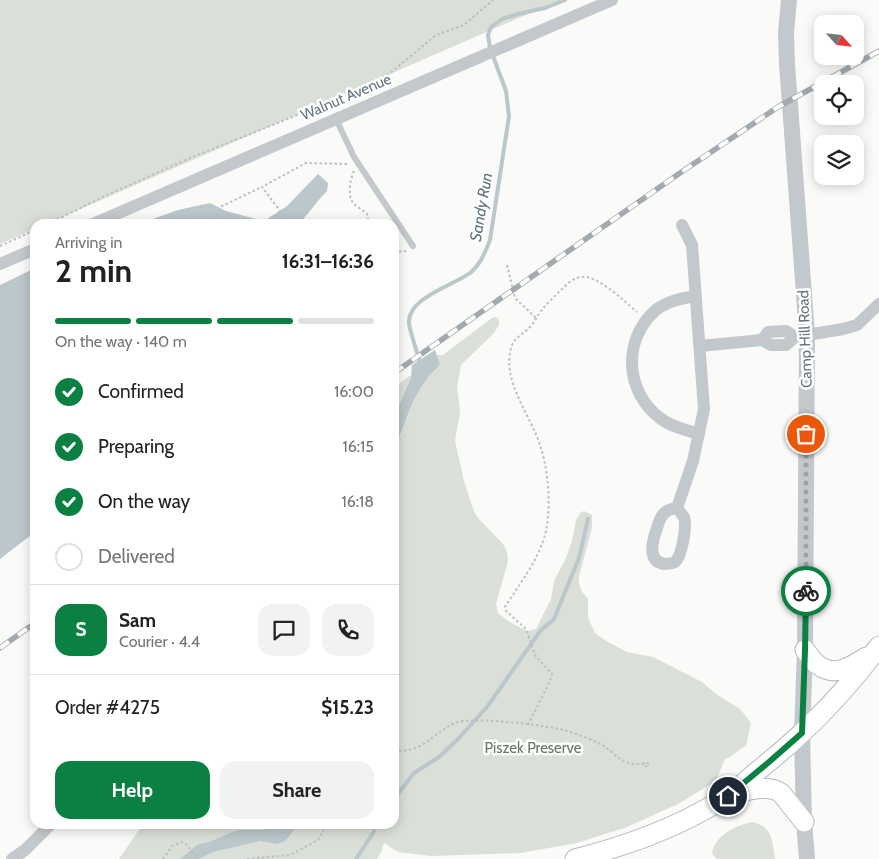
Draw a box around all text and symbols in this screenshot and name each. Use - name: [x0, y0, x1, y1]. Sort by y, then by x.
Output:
- north arrow: [814, 15, 864, 65]
- map controls: [814, 15, 864, 185]
- street label: Walnut Avenue: [298, 70, 394, 124]
- button: locate: [814, 75, 864, 125]
- button: layers: [814, 135, 864, 185]
- water label: Sandy Run: [466, 171, 496, 243]
- text: Arriving in: [55, 233, 122, 252]
- text: 16:31–16:36: [282, 250, 374, 273]
- text: 2 min: [55, 251, 132, 290]
- street label: Camp Hill Road: [794, 290, 816, 388]
- text: On the way · 140 m: [55, 332, 187, 351]
- icon: check: [55, 378, 83, 406]
- text: Confirmed: [98, 380, 184, 403]
- text: 16:00: [334, 382, 374, 401]
- pin: [785, 413, 827, 455]
- icon: bag: [792, 420, 820, 448]
- icon: check: [55, 433, 83, 461]
- text: Preparing: [98, 435, 174, 458]
- text: 16:15: [342, 437, 374, 456]
- icon: check: [55, 488, 83, 516]
- text: On the way: [98, 490, 190, 513]
- text: 16:18: [341, 492, 374, 511]
- text: Delivered: [98, 545, 175, 568]
- courier: [781, 566, 831, 616]
- icon: bike: [792, 577, 820, 605]
- button: chat: [258, 604, 310, 656]
- button: phone: [322, 604, 374, 656]
- text: Sam: [119, 609, 156, 632]
- text: S: [75, 618, 87, 641]
- text: Courier · 4.4: [119, 632, 200, 651]
- text: Order #4275: [55, 696, 160, 719]
- text: $15.23: [321, 696, 374, 719]
- park label: Piszek Preserve: [485, 739, 582, 757]
- button: Help: [55, 761, 210, 819]
- button: Share: [220, 761, 374, 819]
- pin: [707, 775, 749, 817]
- icon: home: [714, 782, 742, 810]

